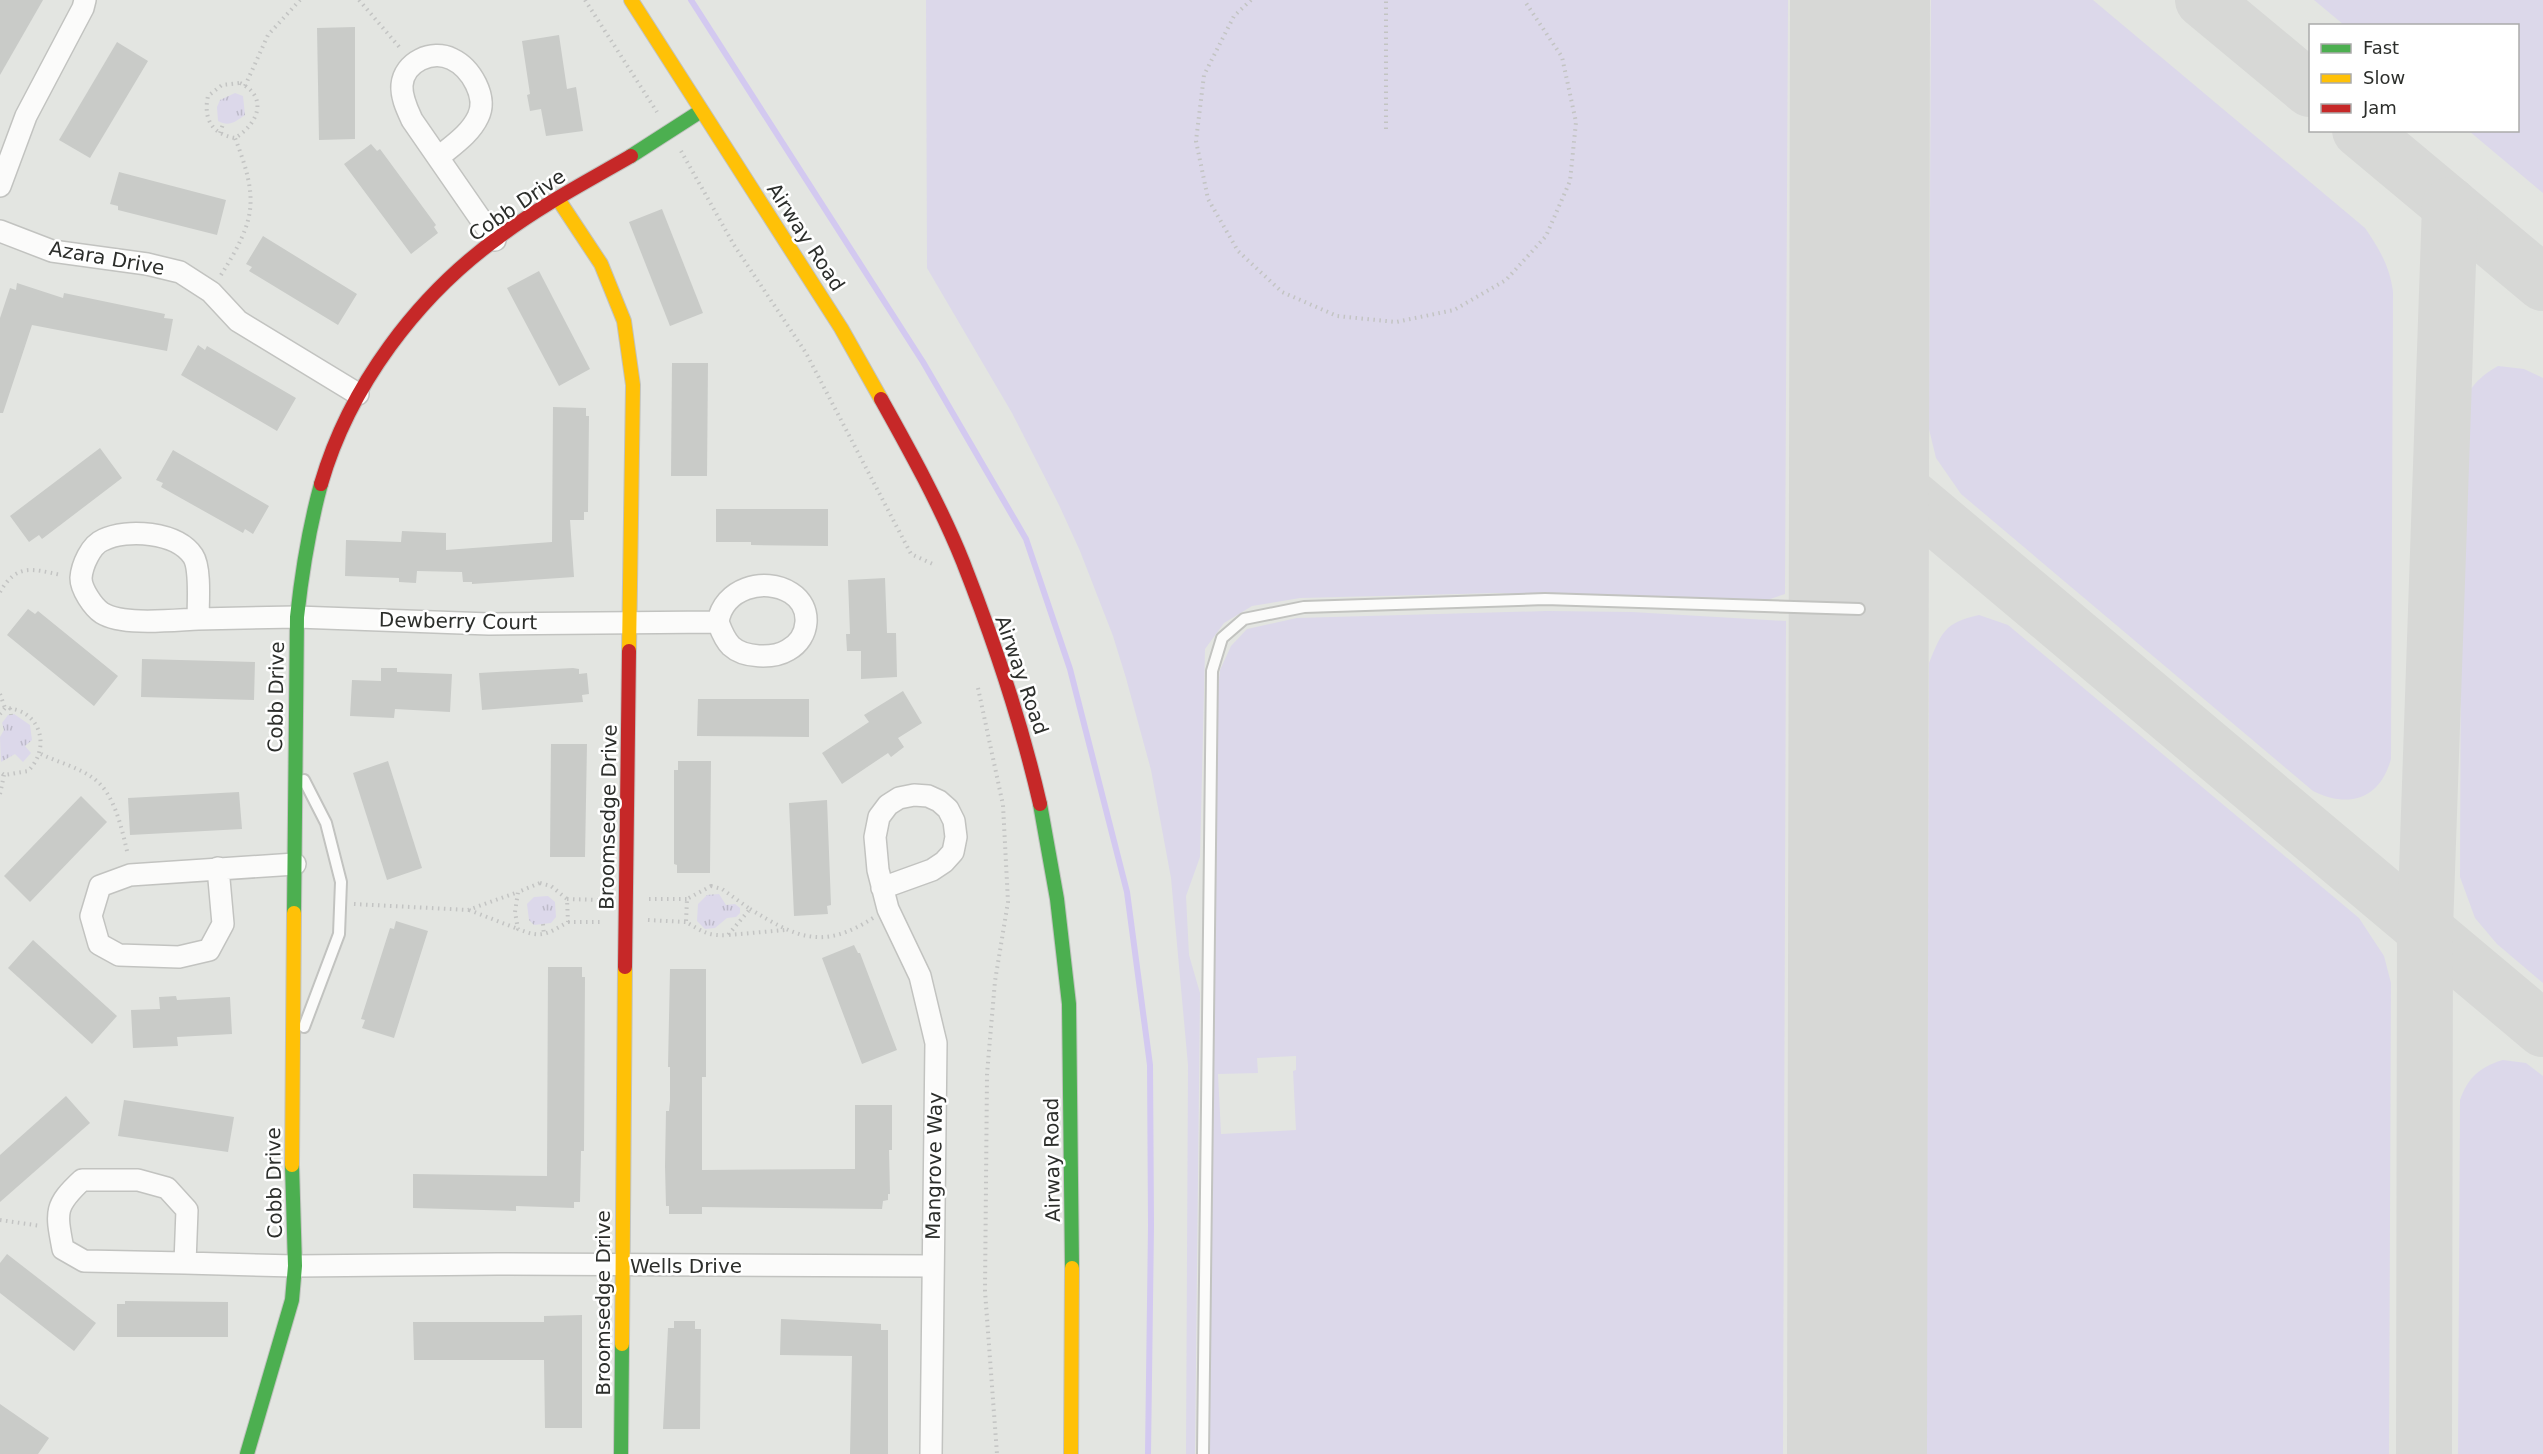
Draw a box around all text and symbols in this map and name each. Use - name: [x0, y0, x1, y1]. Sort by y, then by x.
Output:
- legend: [2309, 24, 2519, 132]
- text: Fast: [2363, 37, 2399, 58]
- text: Slow: [2363, 67, 2405, 88]
- text: Jam: [2362, 97, 2397, 118]
- street label: Cobb Drive: [464, 164, 570, 246]
- street label: Airway Road: [762, 178, 850, 296]
- street label: Azara Drive: [48, 236, 166, 280]
- street label: Dewberry Court: [379, 608, 537, 634]
- street label: Airway Road: [990, 612, 1054, 738]
- street label: Cobb Drive: [263, 641, 289, 753]
- street label: Broomsedge Drive: [594, 724, 622, 910]
- street label: Mangrove Way: [921, 1092, 947, 1240]
- street label: Airway Road: [1039, 1098, 1065, 1222]
- street label: Cobb Drive: [261, 1127, 287, 1239]
- street label: Broomsedge Drive: [591, 1210, 615, 1396]
- street label: Wells Drive: [630, 1254, 742, 1278]

